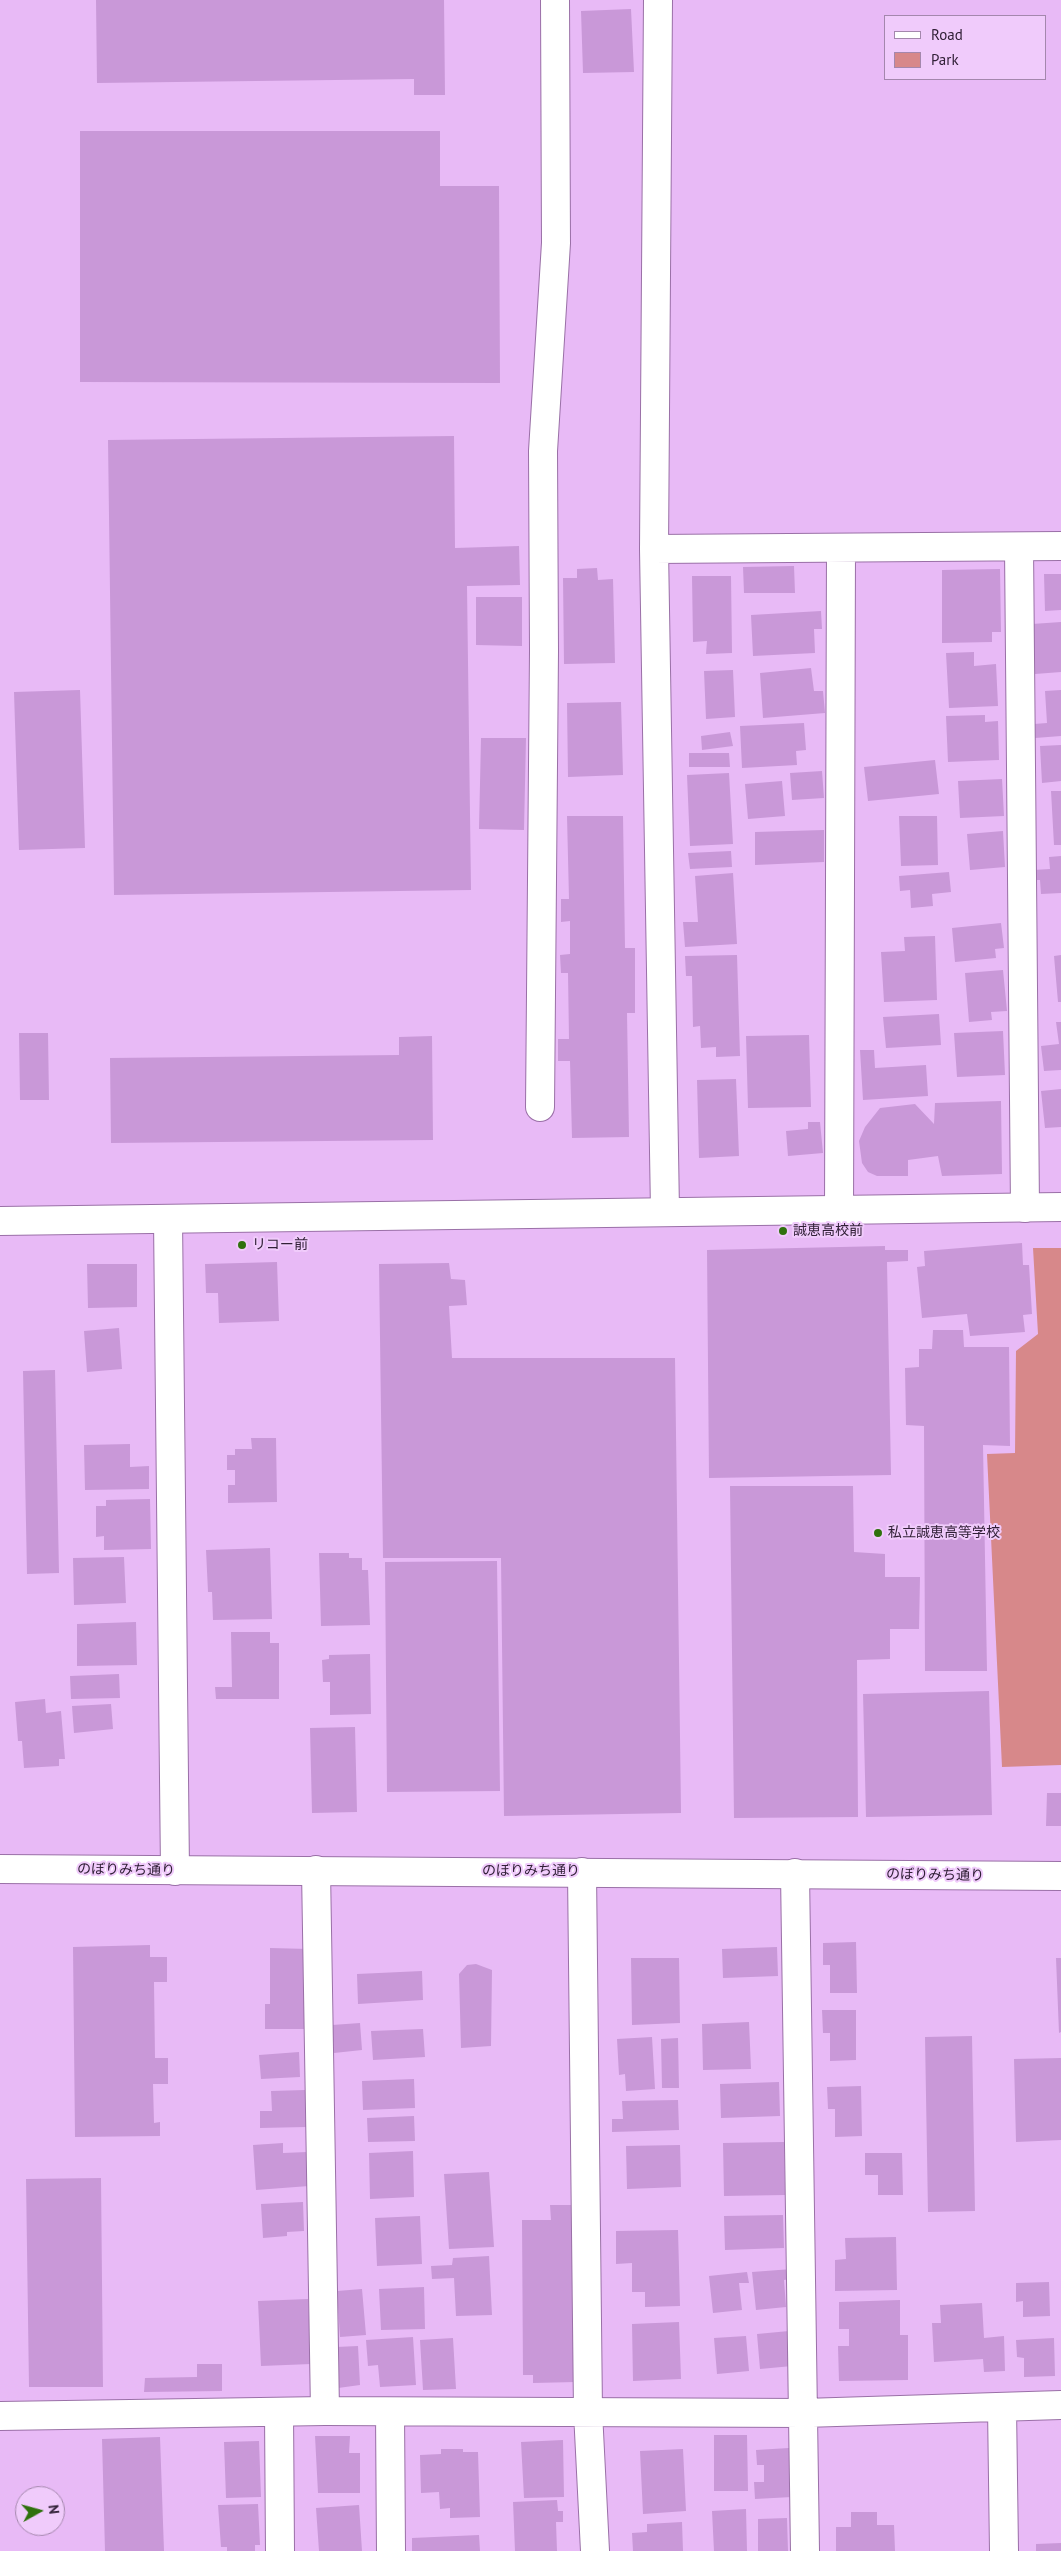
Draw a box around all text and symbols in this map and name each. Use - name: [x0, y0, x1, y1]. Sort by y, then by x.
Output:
- legend: [884, 15, 1046, 80]
- text: Road: [931, 25, 963, 44]
- text: Park: [931, 50, 959, 69]
- place label: 誠恵高校前: [793, 1223, 863, 1239]
- marker: 誠恵高校前: [777, 1225, 789, 1237]
- place label: リコー前: [252, 1237, 308, 1253]
- marker: リコー前: [236, 1239, 248, 1251]
- place label: 私立誠恵高等学校: [888, 1525, 1000, 1541]
- marker: 私立誠恵高等学校: [872, 1527, 884, 1539]
- street label: のぼりみち通り: [77, 1861, 175, 1879]
- street label: のぼりみち通り: [482, 1863, 580, 1879]
- street label: のぼりみち通り: [886, 1866, 984, 1884]
- north arrow: [15, 2486, 65, 2536]
- text: N: [44, 2504, 63, 2515]

